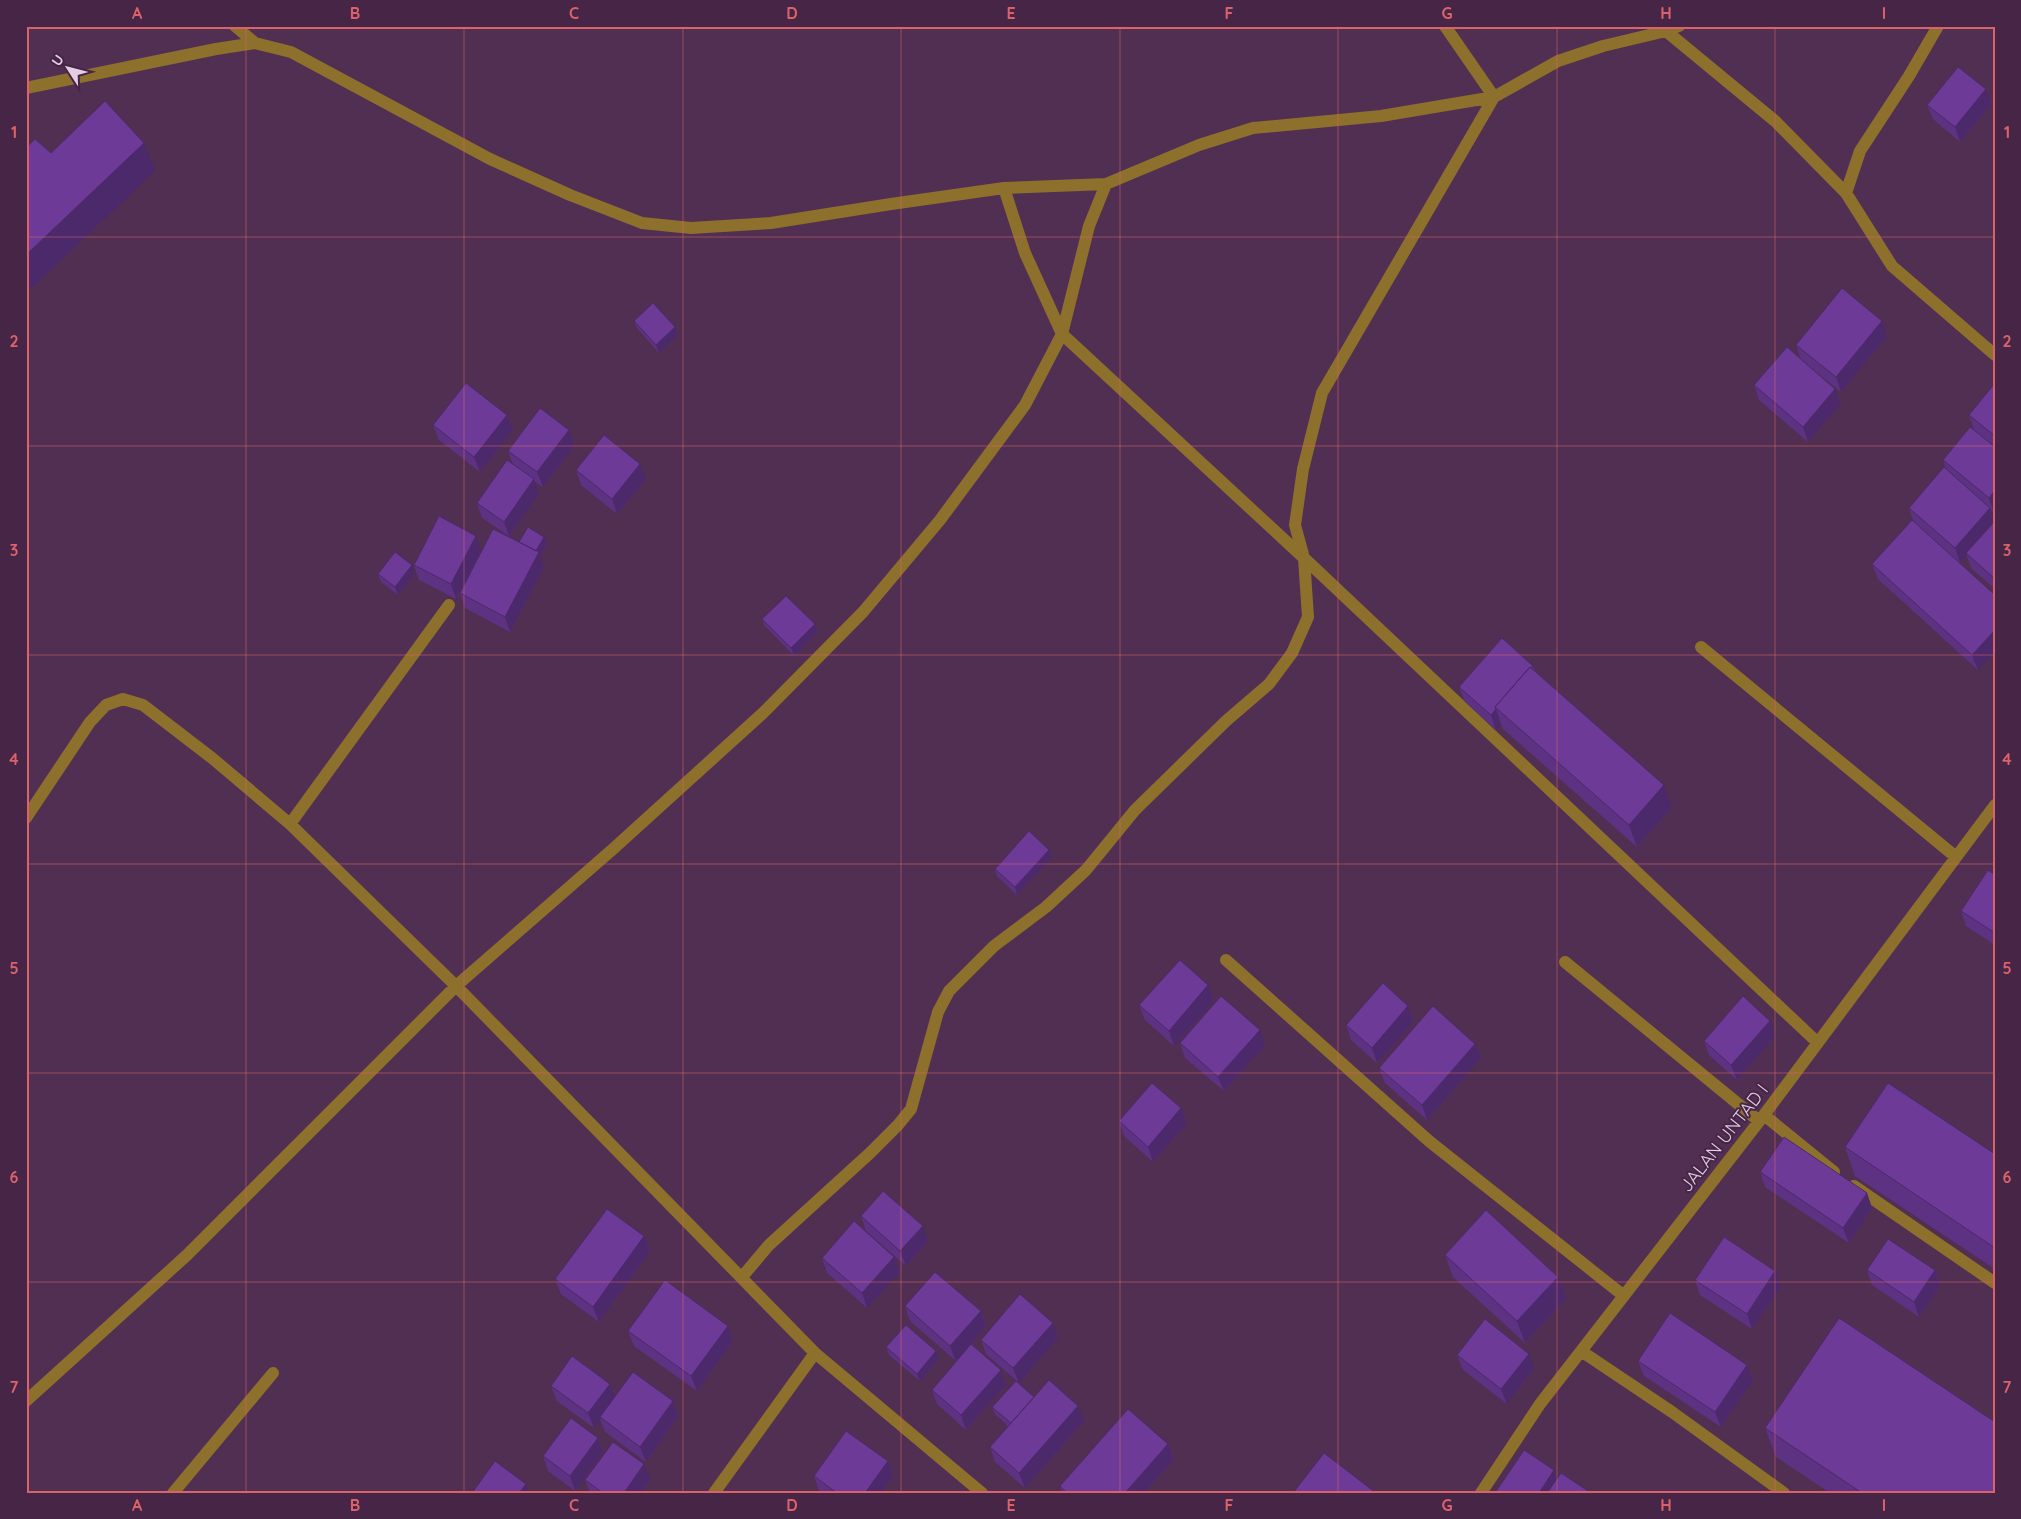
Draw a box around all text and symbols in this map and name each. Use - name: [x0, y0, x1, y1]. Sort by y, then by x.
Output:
- text: A: [132, 3, 143, 23]
- text: B: [350, 3, 360, 23]
- text: C: [569, 3, 579, 23]
- text: D: [786, 3, 798, 23]
- text: E: [1006, 3, 1016, 23]
- text: F: [1225, 3, 1234, 23]
- text: G: [1441, 3, 1453, 23]
- text: H: [1660, 3, 1672, 23]
- text: I: [1882, 3, 1886, 23]
- north arrow: [42, 42, 92, 92]
- text: U: [47, 51, 68, 70]
- text: 1: [11, 122, 17, 142]
- text: 1: [2004, 122, 2010, 142]
- text: 2: [9, 331, 19, 351]
- text: 2: [2002, 331, 2012, 351]
- text: 3: [10, 540, 18, 560]
- text: 3: [2003, 540, 2011, 560]
- text: 4: [9, 749, 19, 769]
- text: 4: [2002, 749, 2012, 769]
- text: 5: [9, 958, 19, 978]
- text: 5: [2002, 958, 2012, 978]
- street label: JALAN UNTAD I: [1674, 1079, 1773, 1196]
- text: 6: [10, 1167, 19, 1187]
- text: 6: [2003, 1167, 2012, 1187]
- text: 7: [10, 1377, 19, 1397]
- text: 7: [2003, 1377, 2012, 1397]
- text: A: [132, 1495, 143, 1515]
- text: B: [350, 1495, 360, 1515]
- text: C: [569, 1495, 579, 1515]
- text: D: [786, 1495, 798, 1515]
- text: E: [1006, 1495, 1016, 1515]
- text: F: [1225, 1495, 1234, 1515]
- text: G: [1441, 1495, 1453, 1515]
- text: H: [1660, 1495, 1672, 1515]
- text: I: [1882, 1495, 1886, 1515]

